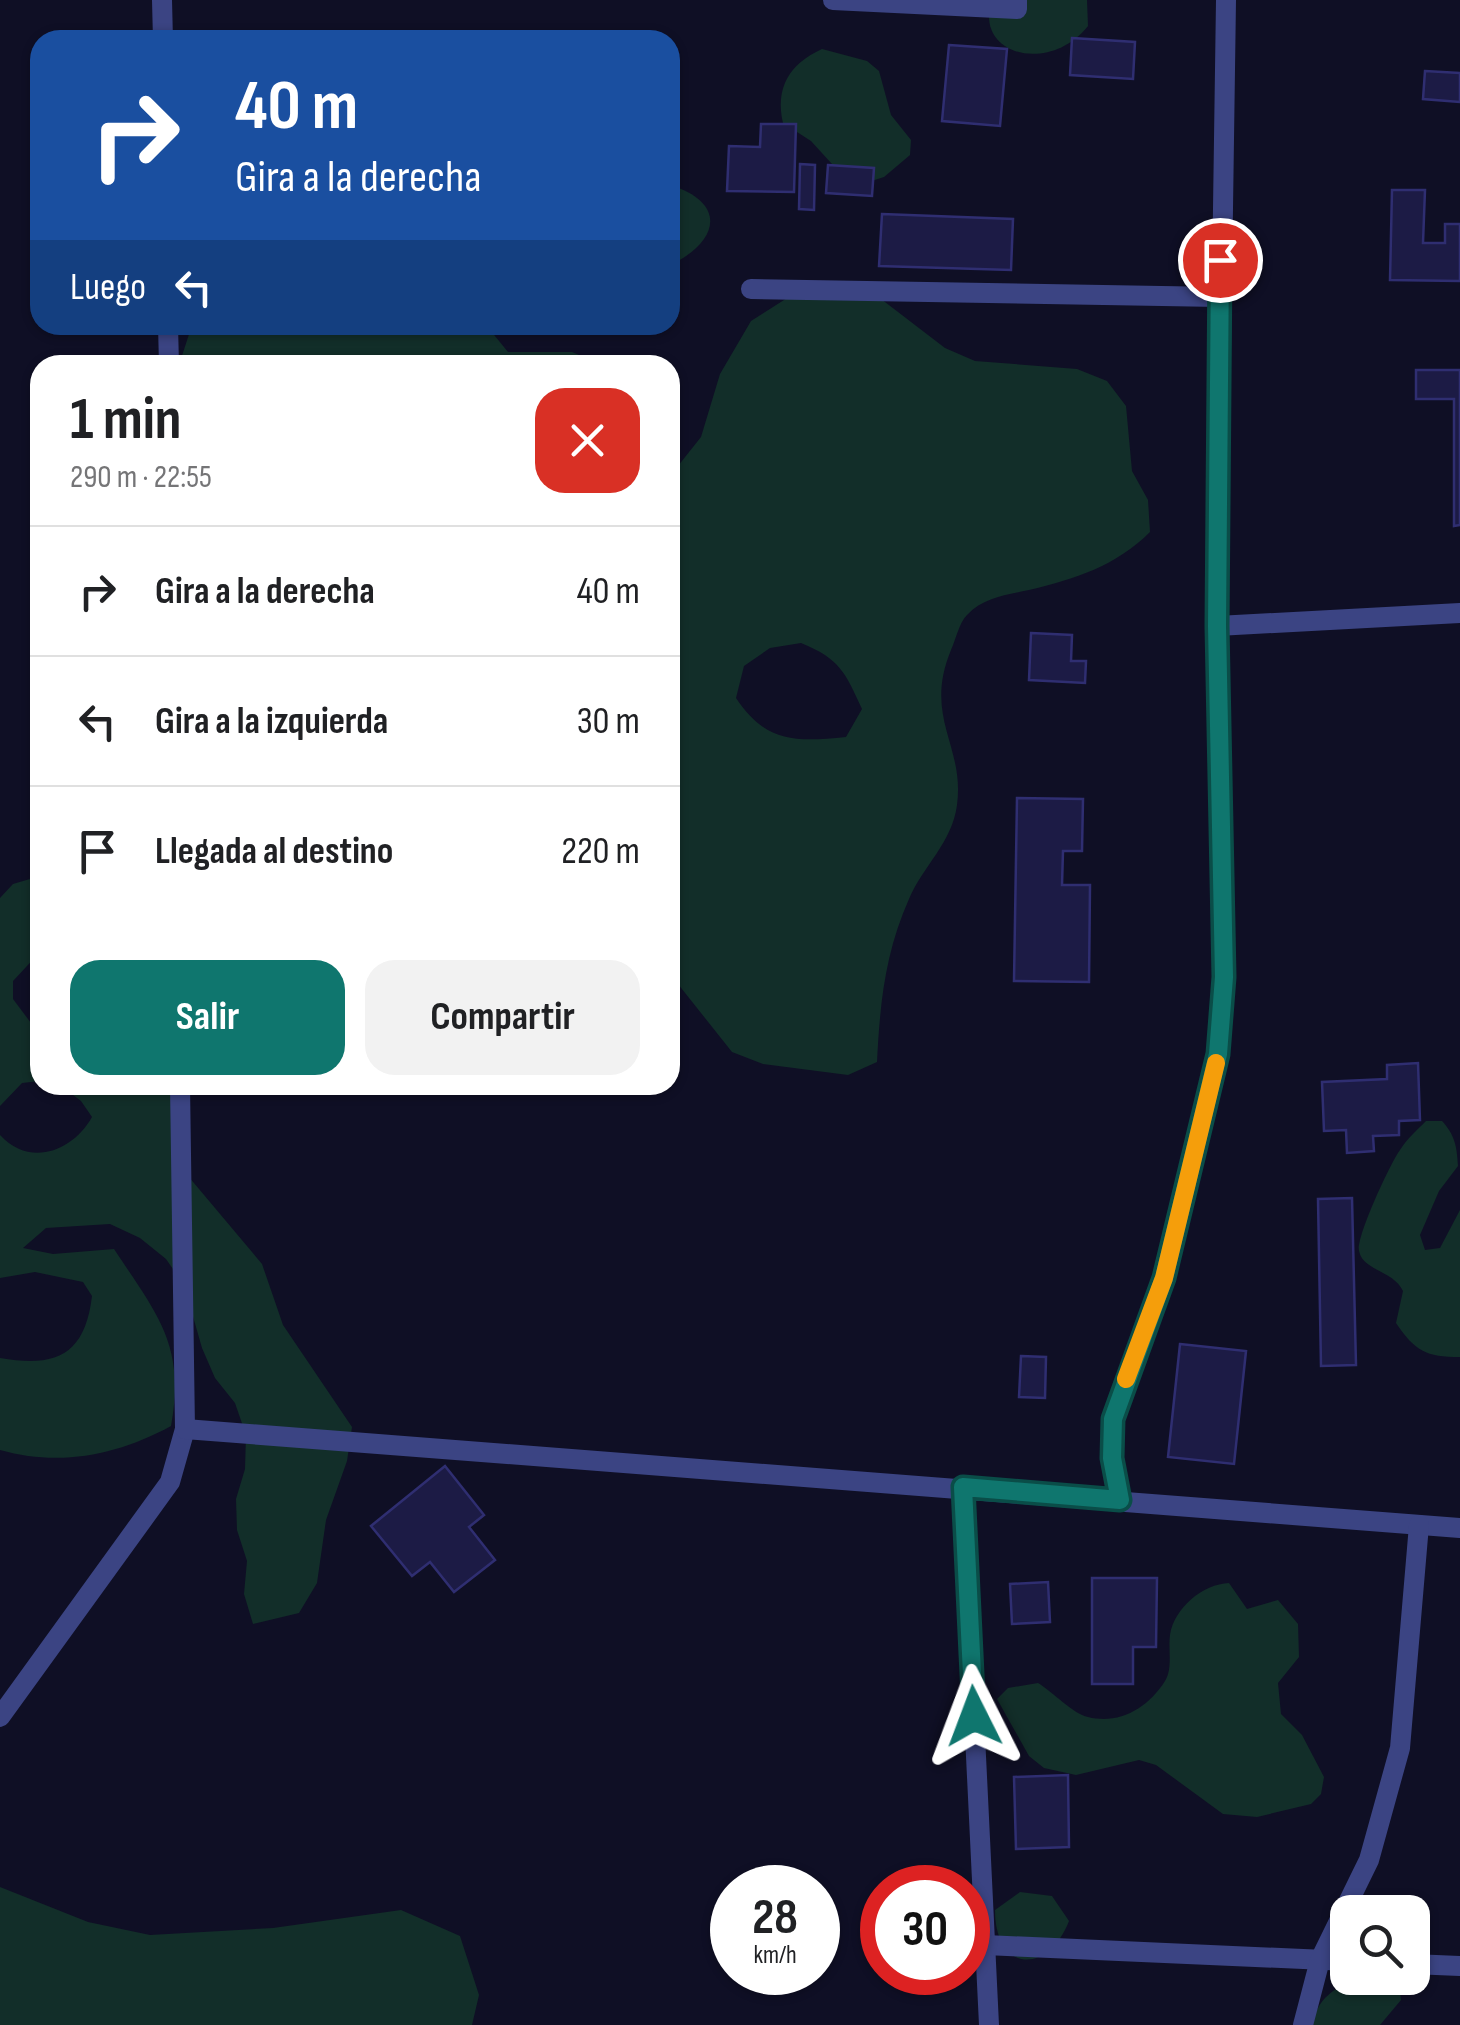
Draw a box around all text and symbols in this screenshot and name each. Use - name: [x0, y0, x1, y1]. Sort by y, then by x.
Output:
- text: 40 m: [235, 65, 358, 149]
- icon: right: [70, 70, 200, 200]
- text: Gira a la derecha: [235, 150, 482, 205]
- pin: [1178, 218, 1263, 303]
- icon: arrive: [1193, 233, 1248, 288]
- icon: left: [166, 260, 221, 315]
- text: Luego: [70, 265, 146, 310]
- text: 1 min: [70, 384, 182, 456]
- button: close: [535, 388, 640, 493]
- text: 290 m · 22:55: [70, 458, 212, 497]
- icon: right: [70, 564, 125, 619]
- text: Gira a la derecha: [155, 569, 375, 614]
- text: 40 m: [577, 569, 640, 614]
- icon: left: [70, 694, 125, 749]
- text: Gira a la izquierda: [155, 699, 388, 744]
- text: 30 m: [577, 699, 640, 744]
- icon: arrive: [70, 824, 125, 879]
- text: Llegada al destino: [155, 829, 393, 874]
- text: 220 m: [561, 829, 640, 874]
- button: Salir: [70, 960, 345, 1075]
- button: Compartir: [365, 960, 640, 1075]
- position arrow: [922, 1664, 1026, 1768]
- speed limit sign: 30: [860, 1865, 990, 1995]
- text: 28: [752, 1888, 798, 1948]
- map controls: [1330, 1895, 1430, 1995]
- button: search: [1330, 1895, 1430, 1995]
- text: km/h: [753, 1940, 797, 1971]

